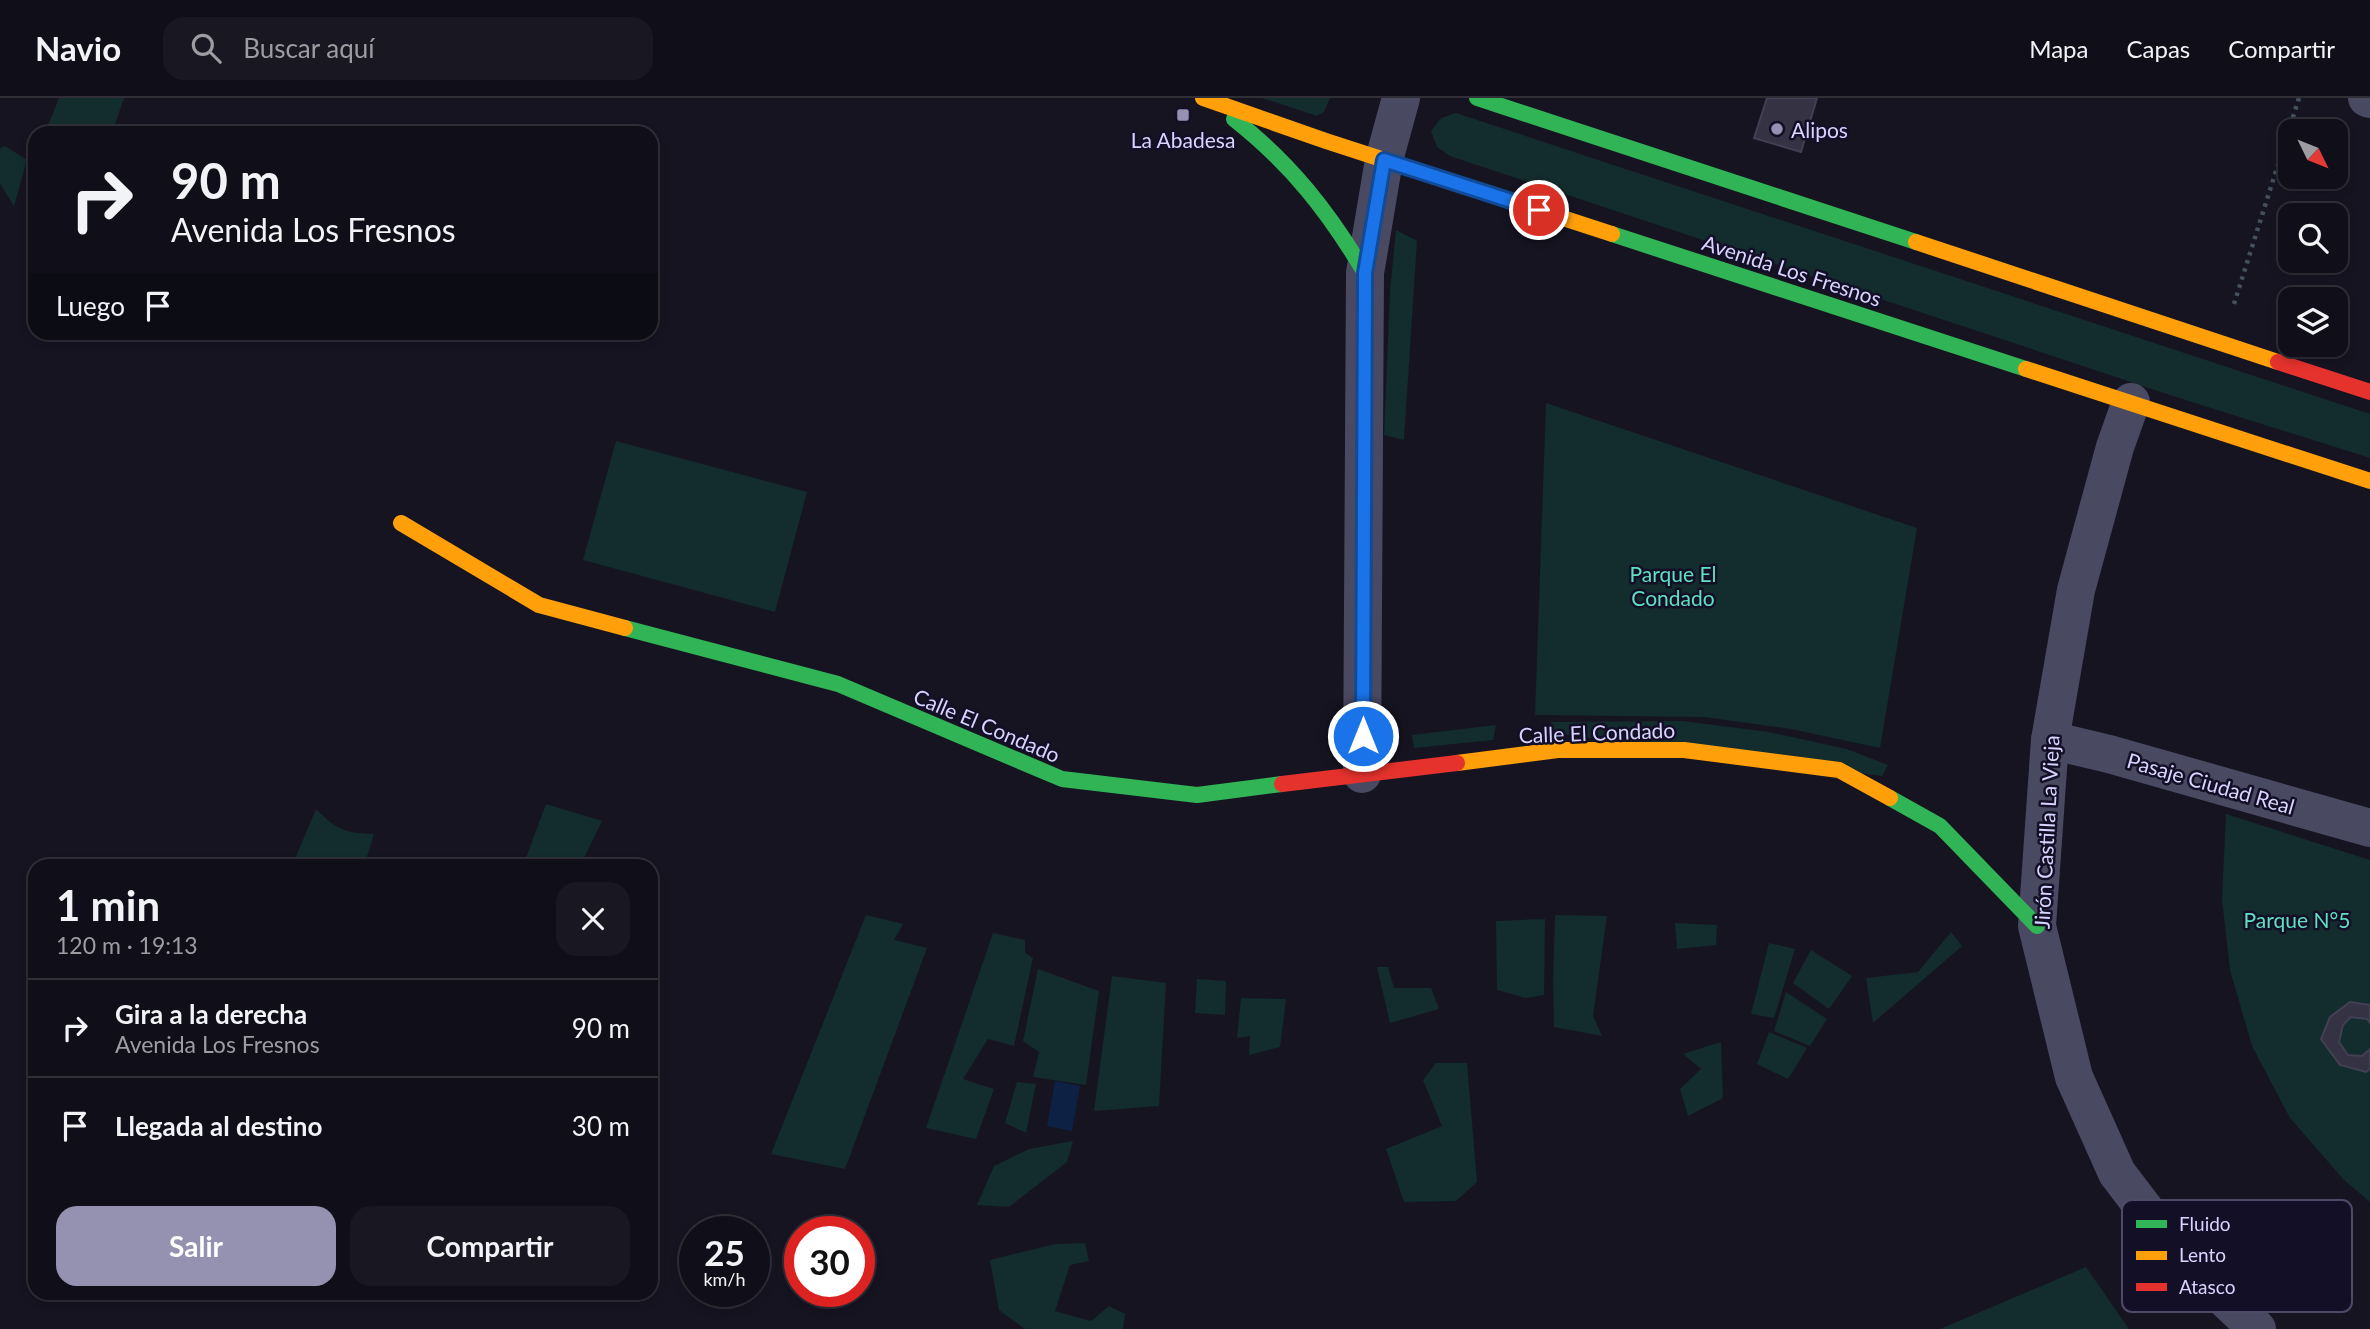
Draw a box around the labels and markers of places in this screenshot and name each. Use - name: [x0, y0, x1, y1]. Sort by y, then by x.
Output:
- marker: La Abadesa: [1175, 107, 1191, 123]
- place label: Alipos: [1791, 117, 1848, 142]
- marker: Alipos: [1769, 121, 1785, 137]
- place label: La Abadesa: [1131, 127, 1235, 152]
- pin: [1509, 180, 1569, 240]

